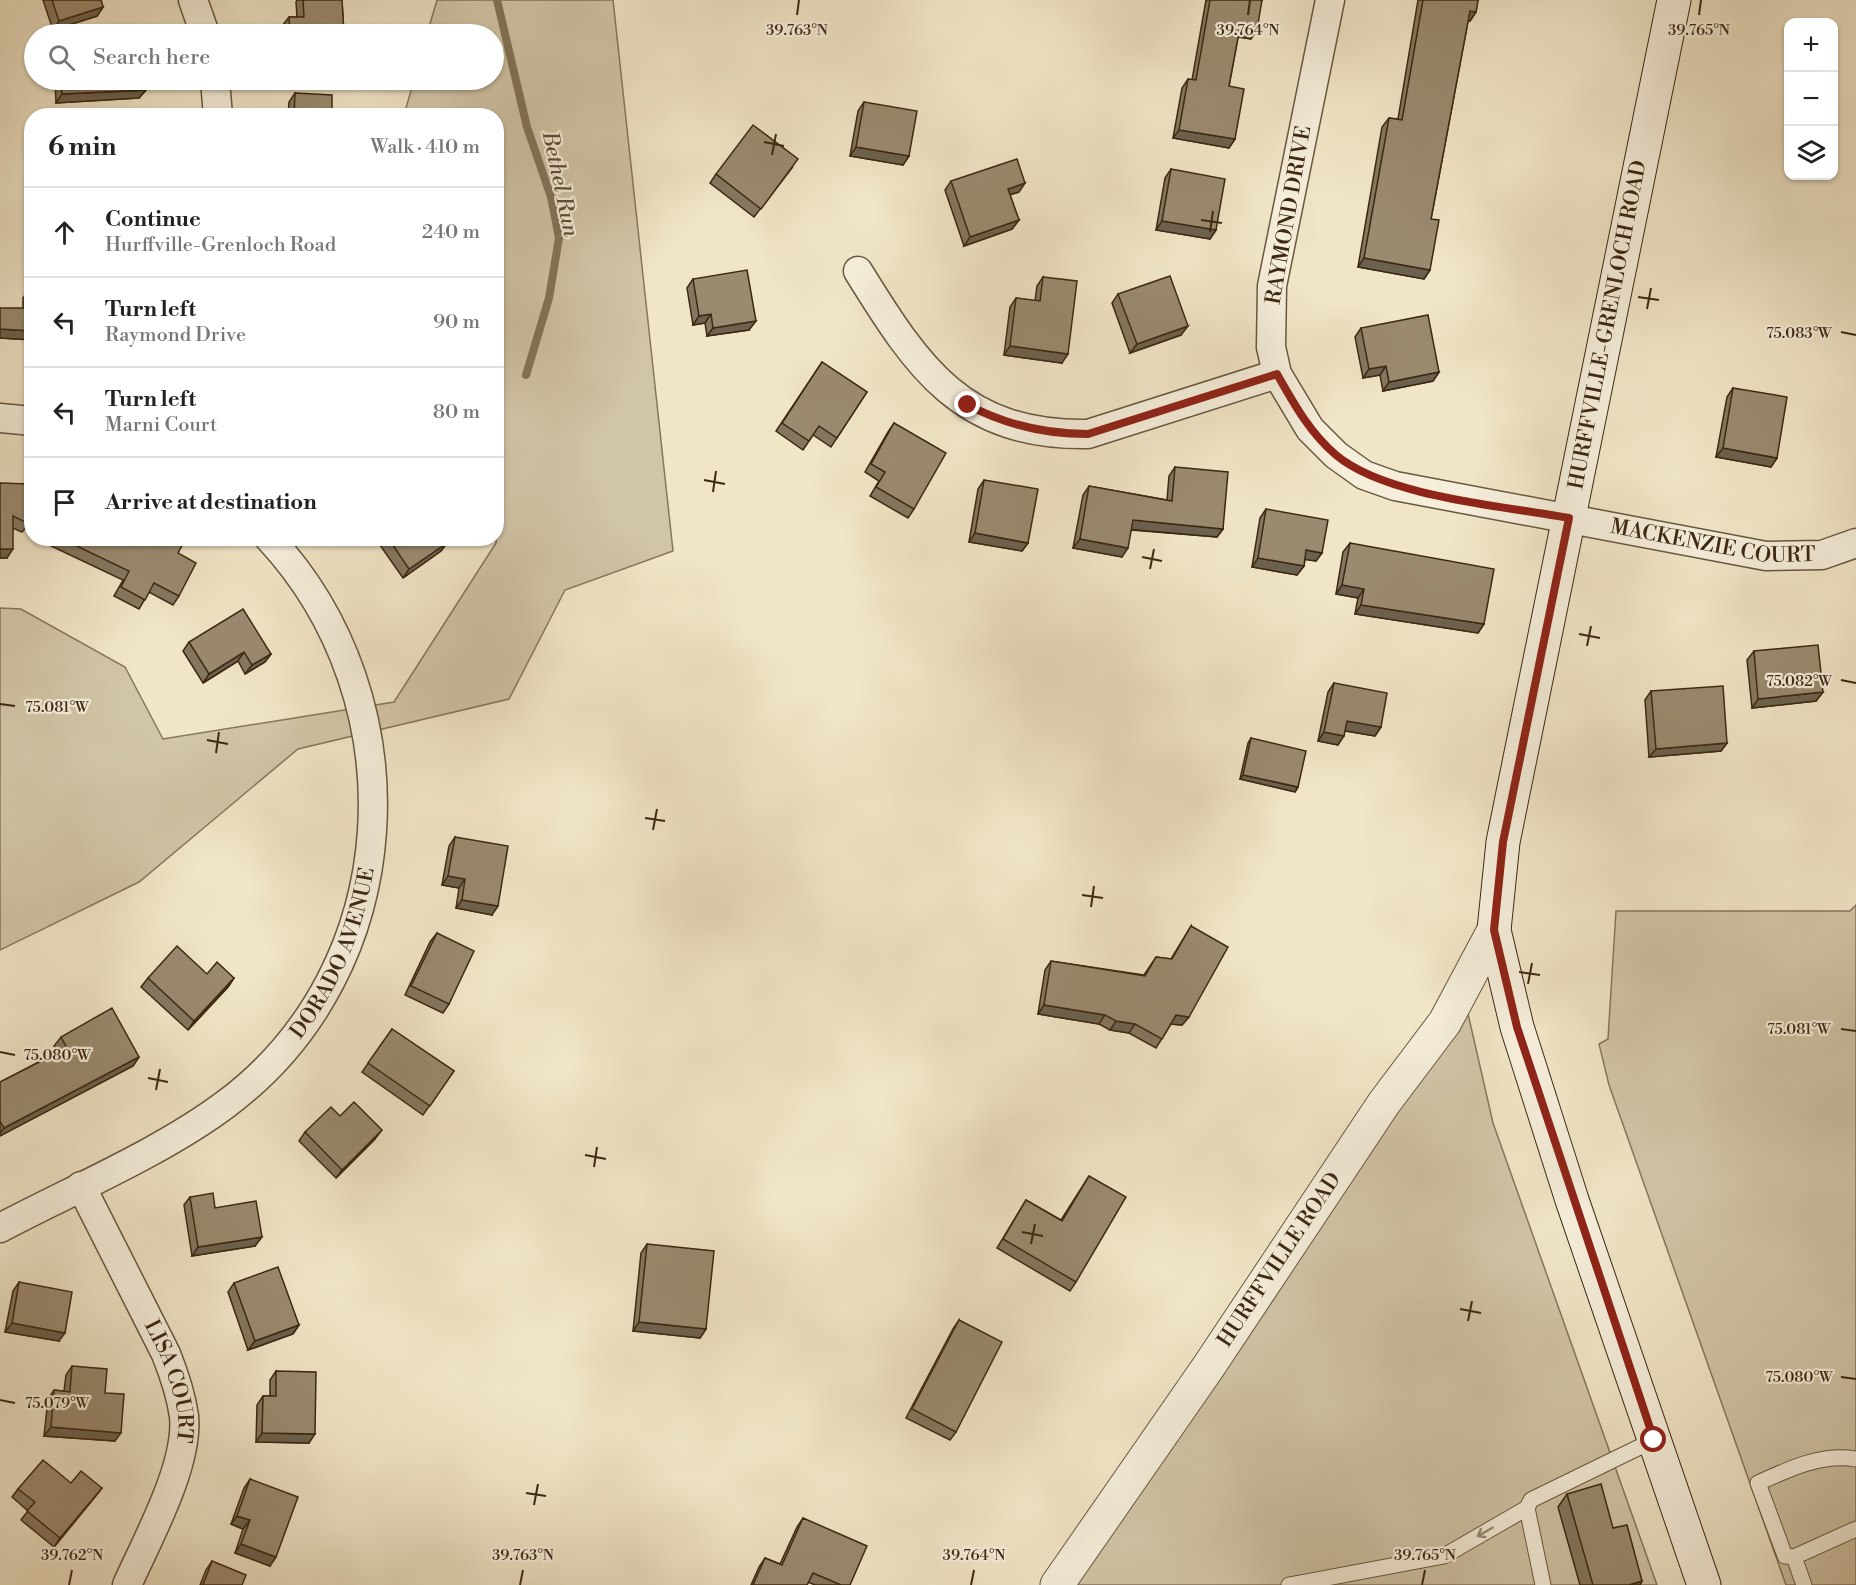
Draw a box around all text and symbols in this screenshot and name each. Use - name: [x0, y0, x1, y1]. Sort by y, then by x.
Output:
- map controls: [1784, 18, 1838, 180]
- button: +: [1784, 18, 1838, 72]
- text: 39.763°N: [766, 21, 828, 40]
- text: 39.764°N: [1217, 21, 1279, 40]
- text: 39.765°N: [1668, 21, 1730, 40]
- search box: [24, 24, 504, 90]
- icon: search: [45, 41, 78, 74]
- text: Search here: [93, 44, 210, 71]
- button: −: [1784, 72, 1838, 126]
- street label: RAYMOND DRIVE: [1260, 124, 1318, 306]
- button: layers: [1784, 126, 1838, 180]
- water label: Bethel Run: [535, 128, 584, 240]
- text: 6 min: [48, 131, 116, 163]
- text: Walk · 410 m: [370, 135, 480, 160]
- street label: HURFFVILLE-GRENLOCH ROAD: [1563, 158, 1653, 492]
- text: Continue: [105, 206, 201, 233]
- icon: ahead: [48, 216, 81, 249]
- text: 240 m: [422, 220, 480, 245]
- text: Hurffville-Grenloch Road: [105, 233, 336, 258]
- text: Turn left: [105, 296, 196, 323]
- icon: left: [48, 306, 81, 339]
- text: 90 m: [433, 310, 480, 335]
- text: Raymond Drive: [105, 323, 246, 348]
- text: 75.083°W: [1766, 324, 1832, 343]
- text: Turn left: [105, 386, 196, 413]
- route end: [954, 391, 980, 417]
- icon: left: [48, 396, 81, 429]
- text: 80 m: [433, 400, 480, 425]
- text: Marni Court: [105, 413, 217, 438]
- icon: arrive: [48, 486, 81, 519]
- text: Arrive at destination: [105, 489, 317, 516]
- street label: MACKENZIE COURT: [1608, 514, 1816, 570]
- text: 75.082°W: [1766, 672, 1832, 691]
- text: 75.081°W: [25, 698, 89, 717]
- street label: DORADO AVENUE: [285, 865, 381, 1044]
- text: 75.081°W: [1767, 1020, 1831, 1039]
- text: 75.080°W: [23, 1046, 91, 1065]
- street label: HURFFVILLE ROAD: [1212, 1168, 1347, 1352]
- street label: LISA COURT: [138, 1316, 198, 1444]
- text: 75.080°W: [1765, 1368, 1833, 1387]
- text: 75.079°W: [25, 1394, 89, 1413]
- route start: [1640, 1426, 1666, 1452]
- one-way arrow: [1477, 1527, 1494, 1539]
- text: 39.762°N: [41, 1546, 103, 1565]
- text: 39.763°N: [492, 1546, 554, 1565]
- text: 39.764°N: [943, 1546, 1005, 1565]
- text: 39.765°N: [1394, 1546, 1456, 1565]

